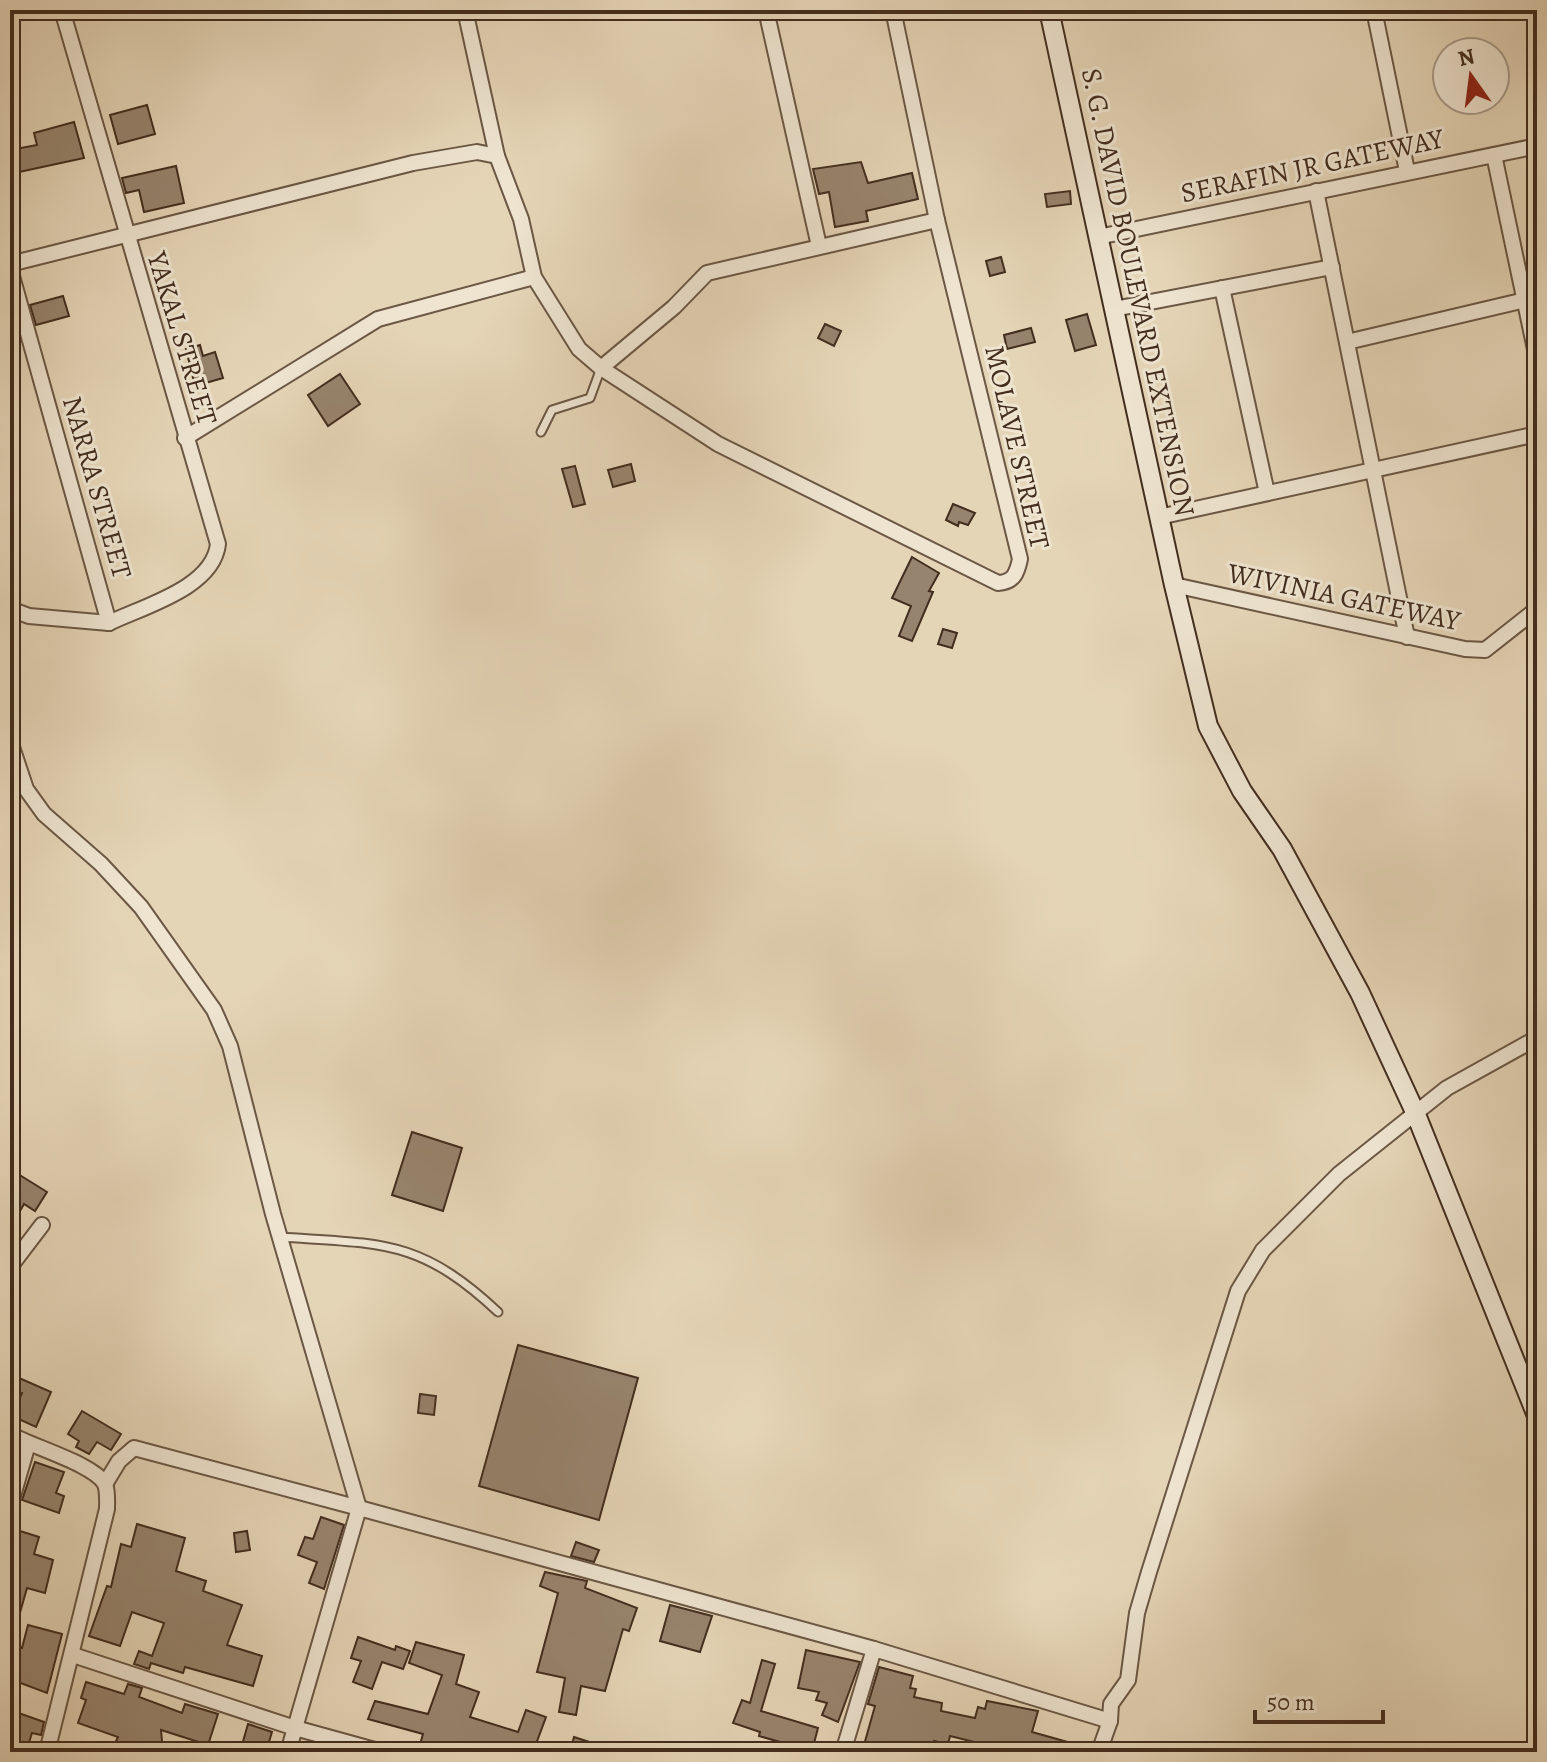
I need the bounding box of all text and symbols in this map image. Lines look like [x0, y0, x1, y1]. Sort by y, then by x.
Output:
north arrow [1431, 36, 1511, 116]
text: N [1455, 41, 1478, 74]
street label: S. G. DAVID BOULEVARD EXTENSION [1072, 65, 1204, 520]
street label: SERAFIN JR GATEWAY [1177, 119, 1448, 212]
street label: YAKAL STREET [137, 246, 226, 430]
street label: MOLAVE STREET [975, 342, 1059, 553]
street label: NARRA STREET [53, 392, 141, 583]
street label: WIVINIA GATEWAY [1223, 554, 1464, 640]
scale bar [1255, 1674, 1383, 1724]
text: 50 m [1267, 1686, 1315, 1718]

